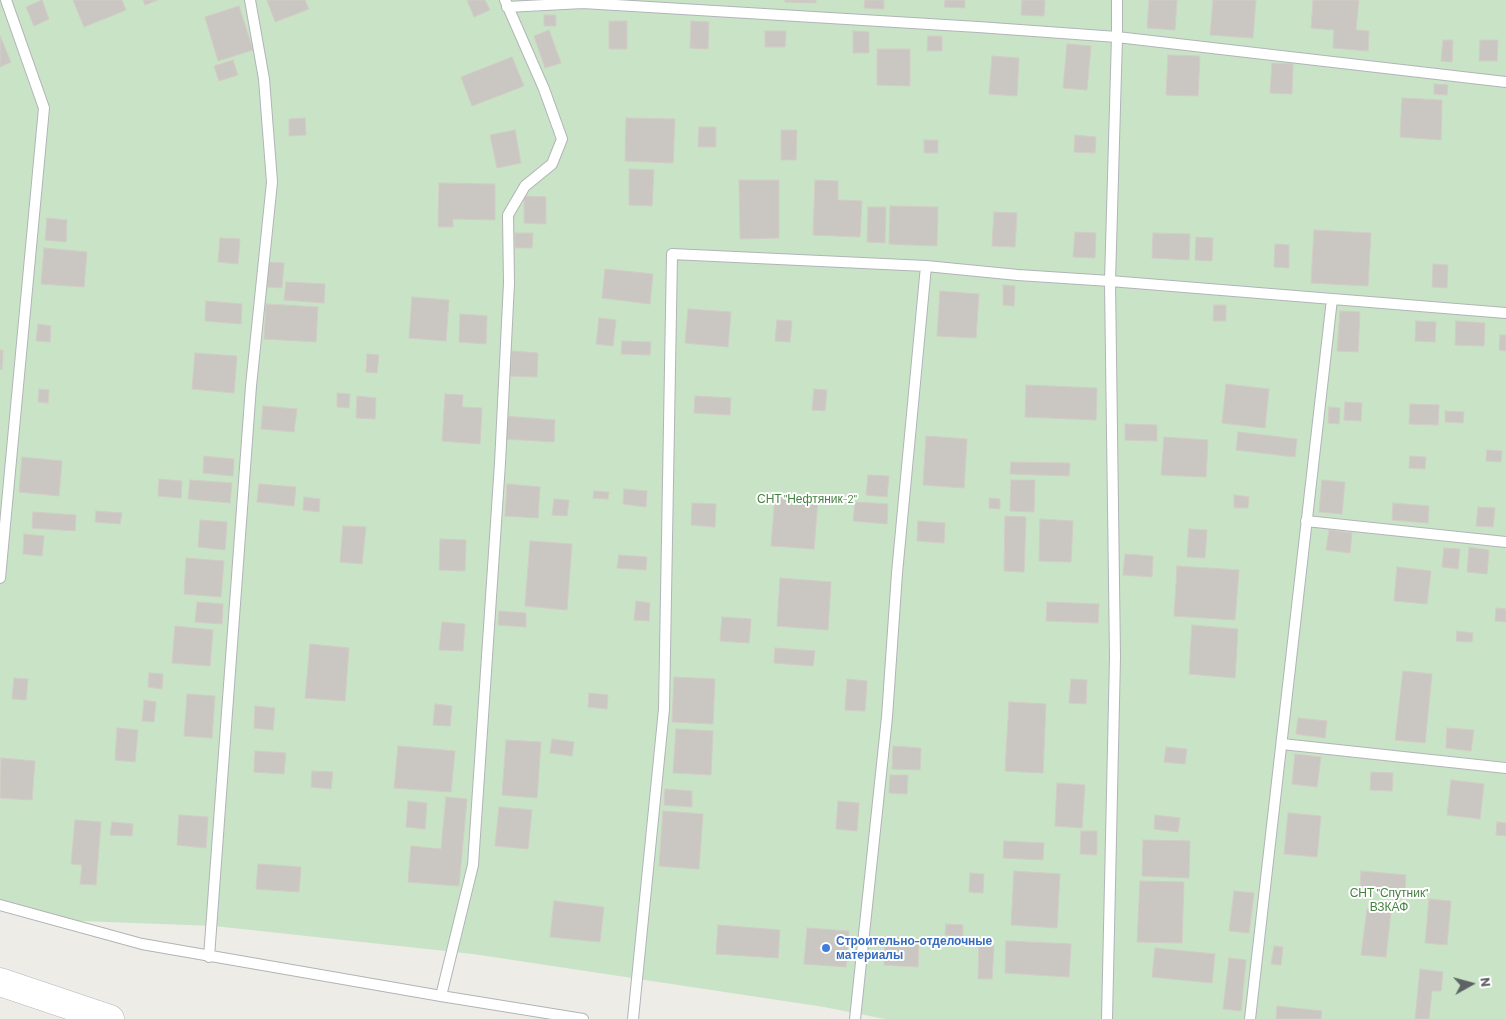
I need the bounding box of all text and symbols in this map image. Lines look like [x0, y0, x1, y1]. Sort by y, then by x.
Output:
park label: СНТ "Нефтяник-2" [757, 492, 857, 506]
park label: СНТ "Спутник" ВЗКАФ [1350, 886, 1428, 914]
place label: Строительно-отделочные материалы [836, 934, 992, 962]
marker: Строительно-отделочные материалы [820, 942, 832, 954]
north arrow [1446, 959, 1496, 1009]
text: N [1477, 976, 1495, 988]

